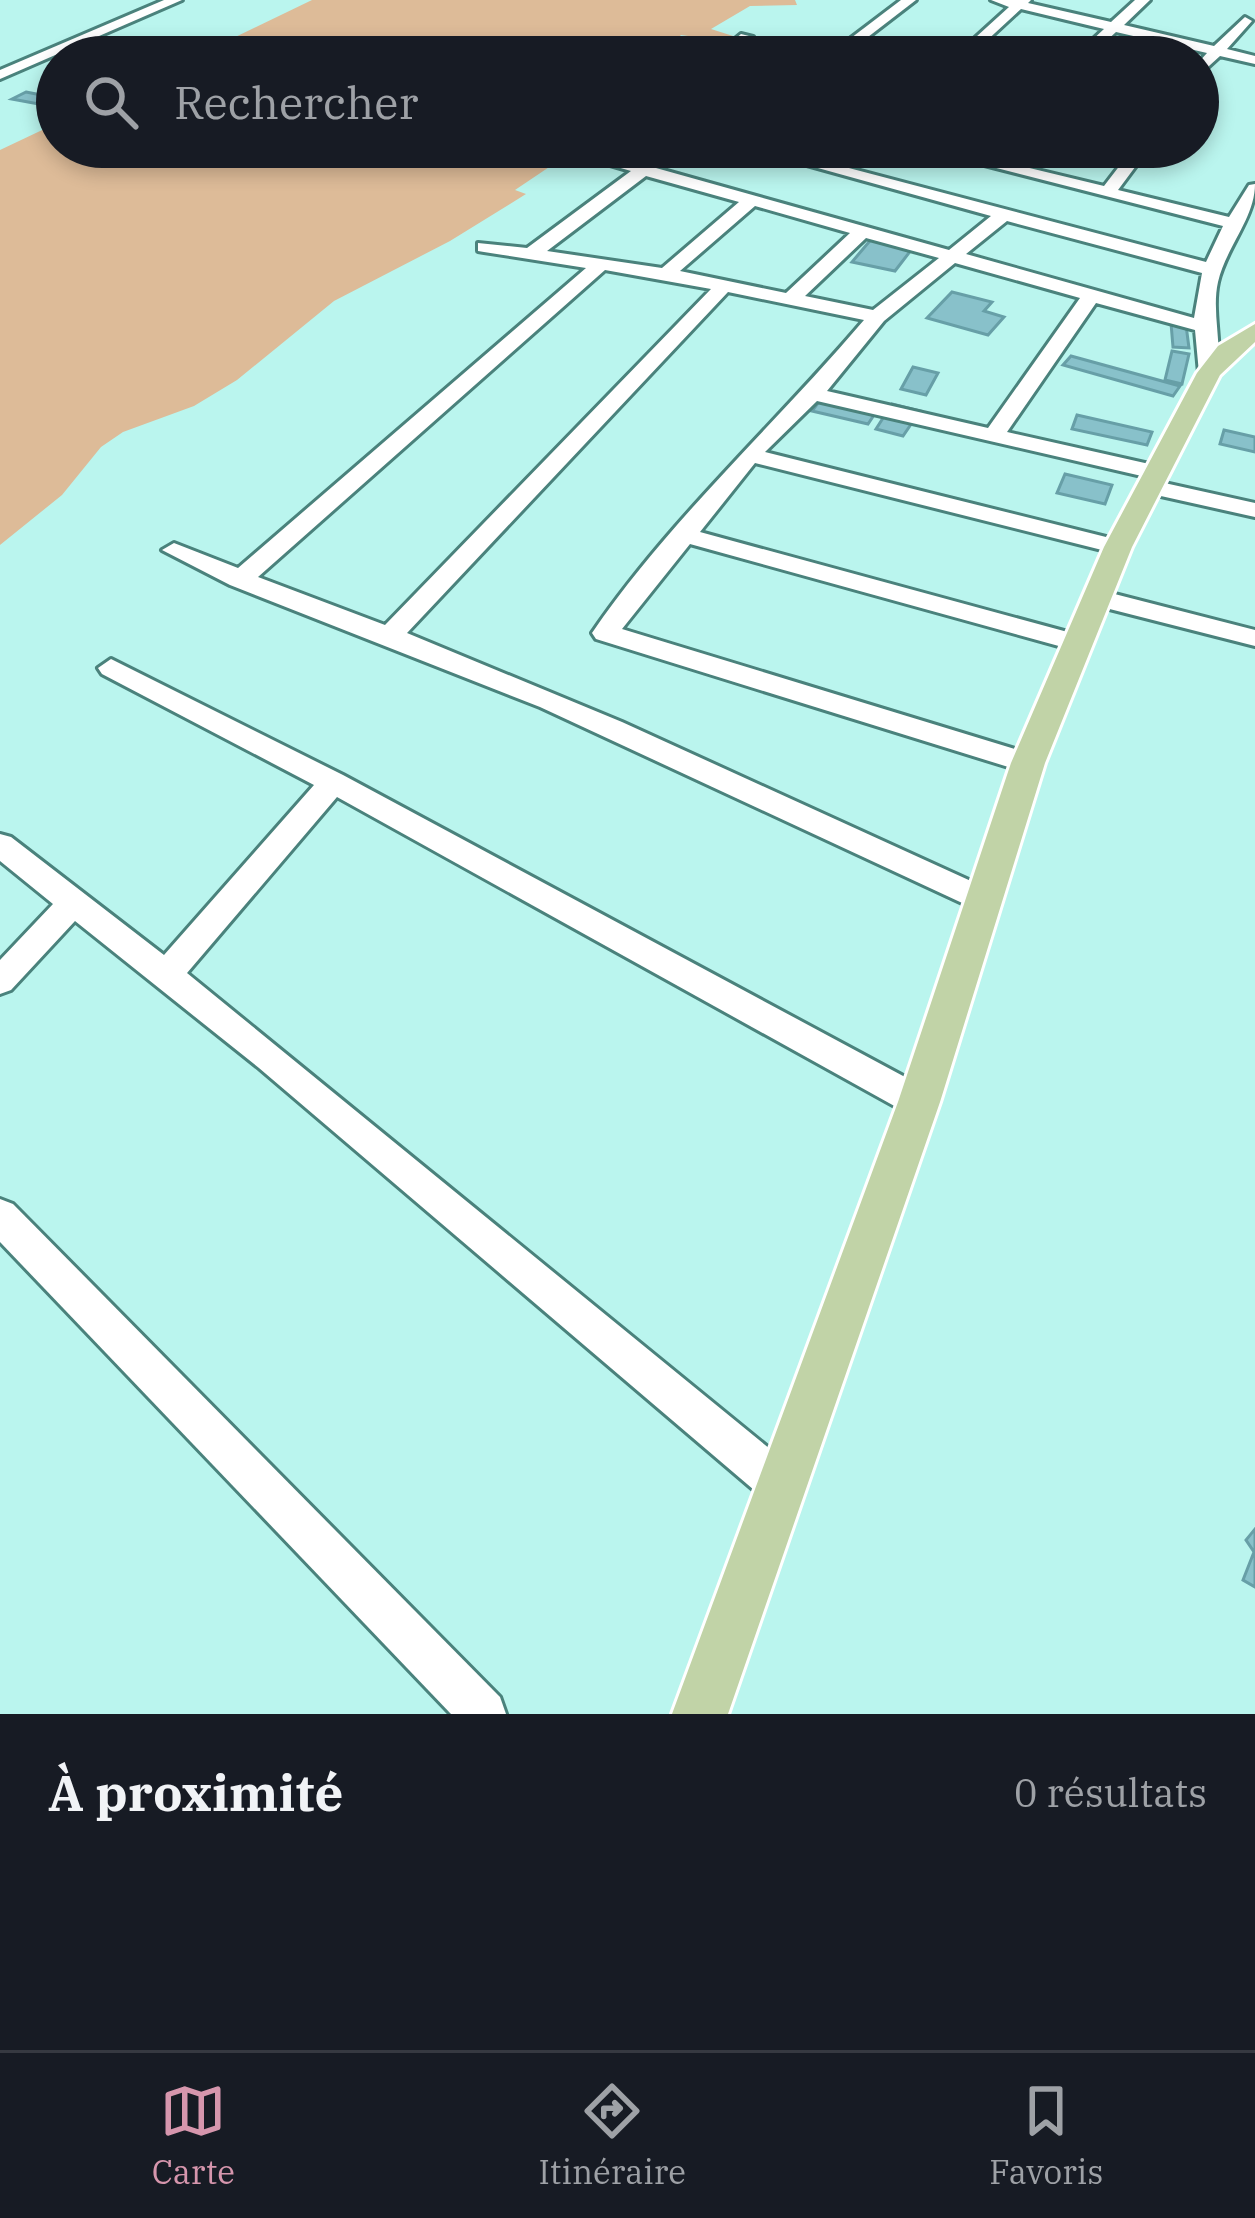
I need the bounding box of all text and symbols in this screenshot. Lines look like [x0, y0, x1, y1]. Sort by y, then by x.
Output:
search box [36, 36, 1219, 168]
icon: search [78, 69, 144, 135]
text: Rechercher [174, 73, 418, 131]
text: À proximité [48, 1759, 343, 1825]
text: 0 résultats [1014, 1767, 1207, 1818]
tab: Carte [152, 2078, 235, 2193]
tab: Itinéraire [538, 2078, 686, 2193]
tab: Favoris [989, 2078, 1103, 2193]

